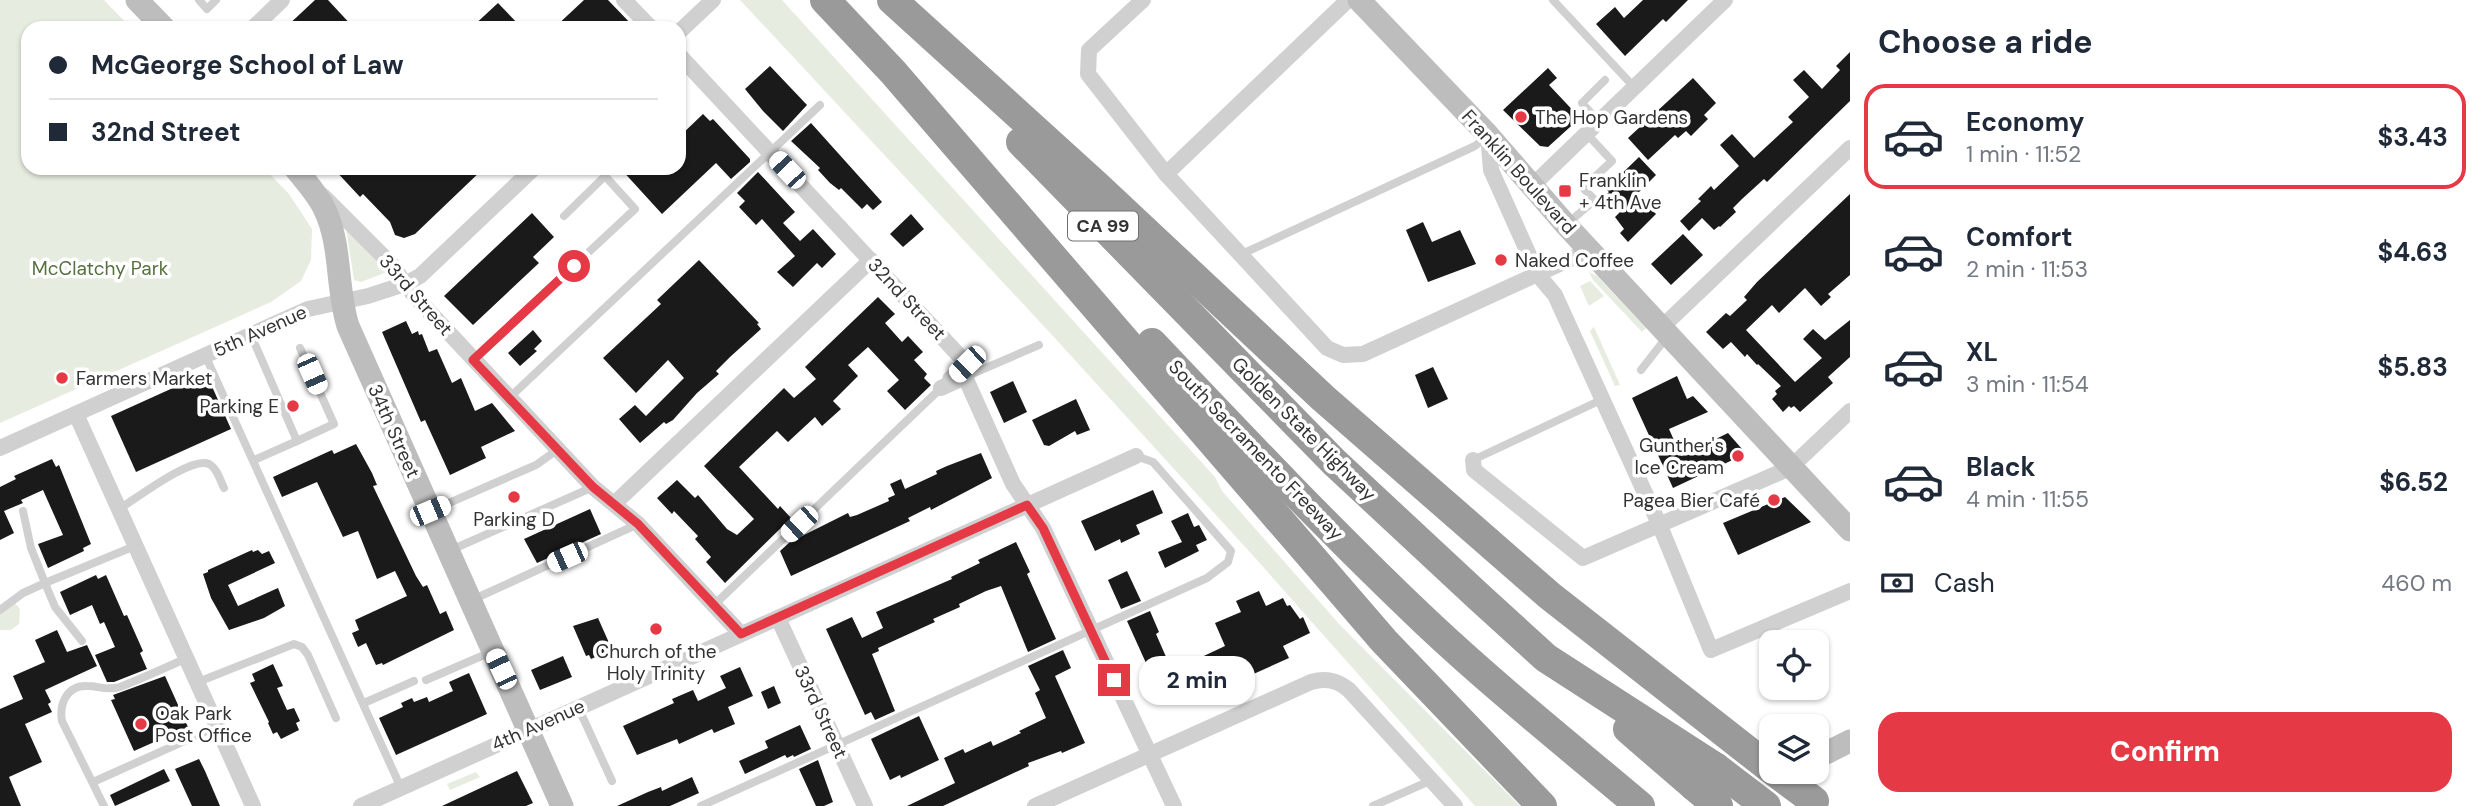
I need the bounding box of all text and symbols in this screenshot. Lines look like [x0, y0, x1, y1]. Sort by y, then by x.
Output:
text: Choose a ride [1878, 21, 2093, 63]
text: McGeorge School of Law [91, 48, 404, 82]
street label: Franklin Boulevard [1456, 104, 1582, 240]
place label: The Hop Gardens [1535, 105, 1688, 130]
icon: car [1882, 105, 1945, 168]
text: Economy [1966, 105, 2084, 139]
marker: The Hop Gardens [1513, 109, 1529, 125]
text: 32nd Street [91, 115, 241, 149]
text: $3.43 [2377, 120, 2448, 154]
text: 1 min · 11:52 [1966, 139, 2081, 169]
car [765, 147, 810, 193]
place label: Franklin + 4th Ave [1579, 168, 1661, 215]
marker: Franklin + 4th Ave [1557, 183, 1573, 199]
road number: CA 99 [1068, 211, 1138, 240]
icon: car [1882, 220, 1945, 283]
text: Comfort [1966, 220, 2072, 254]
text: $4.63 [2377, 235, 2448, 269]
place label: Naked Coffee [1515, 248, 1634, 273]
street label: 33rd Street [374, 249, 458, 341]
route start [558, 250, 590, 282]
street label: 32nd Street [862, 252, 952, 346]
marker: Naked Coffee [1493, 252, 1509, 268]
text: 2 min · 11:53 [1966, 254, 2088, 284]
park label: McClatchy Park [32, 256, 169, 281]
street label: 5th Avenue [209, 299, 311, 363]
icon: car [1882, 335, 1945, 398]
text: XL [1966, 335, 1998, 369]
car [945, 342, 990, 386]
text: $5.83 [2377, 350, 2448, 384]
car [294, 351, 331, 397]
street label: Golden State Highway [1227, 352, 1382, 507]
street label: South Sacramento Freeway [1163, 355, 1349, 546]
place label: Farmers Market [76, 366, 212, 391]
text: 3 min · 11:54 [1966, 369, 2089, 399]
marker: Farmers Market [54, 370, 70, 386]
street label: 34th Street [362, 380, 426, 482]
place label: Parking E [200, 394, 279, 419]
marker: Parking E [285, 398, 301, 414]
place label: Gunther's Ice Cream [1634, 433, 1724, 480]
marker: Gunther's Ice Cream [1730, 448, 1746, 464]
icon: car [1882, 450, 1945, 513]
text: Black [1966, 450, 2036, 484]
text: $6.52 [2379, 465, 2448, 499]
text: 4 min · 11:55 [1966, 484, 2089, 514]
place label: Pagea Bier Café [1623, 488, 1760, 513]
marker: Parking D [506, 489, 522, 505]
marker: Pagea Bier Café [1766, 492, 1782, 508]
car [407, 493, 454, 529]
car [777, 502, 822, 546]
place label: Parking D [473, 507, 555, 532]
car [544, 539, 591, 575]
icon: cash [1878, 564, 1916, 602]
text: Cash [1934, 566, 1995, 600]
text: 460 m [2381, 568, 2452, 598]
marker: Church of the Holy Trinity [648, 621, 664, 637]
map controls [1759, 630, 1829, 784]
button: locate [1759, 630, 1829, 700]
place label: Church of the Holy Trinity [596, 639, 716, 686]
car [483, 646, 520, 692]
callout: 2 min [1138, 656, 1254, 704]
street label: 33rd Street [789, 661, 853, 763]
route end [1098, 664, 1130, 696]
text: 2 min [1167, 665, 1227, 695]
street label: 4th Avenue [487, 693, 589, 757]
place label: Oak Park Post Office [155, 701, 252, 748]
button: Confirm [1878, 712, 2452, 792]
button: layers [1759, 714, 1829, 784]
marker: Oak Park Post Office [133, 716, 149, 732]

